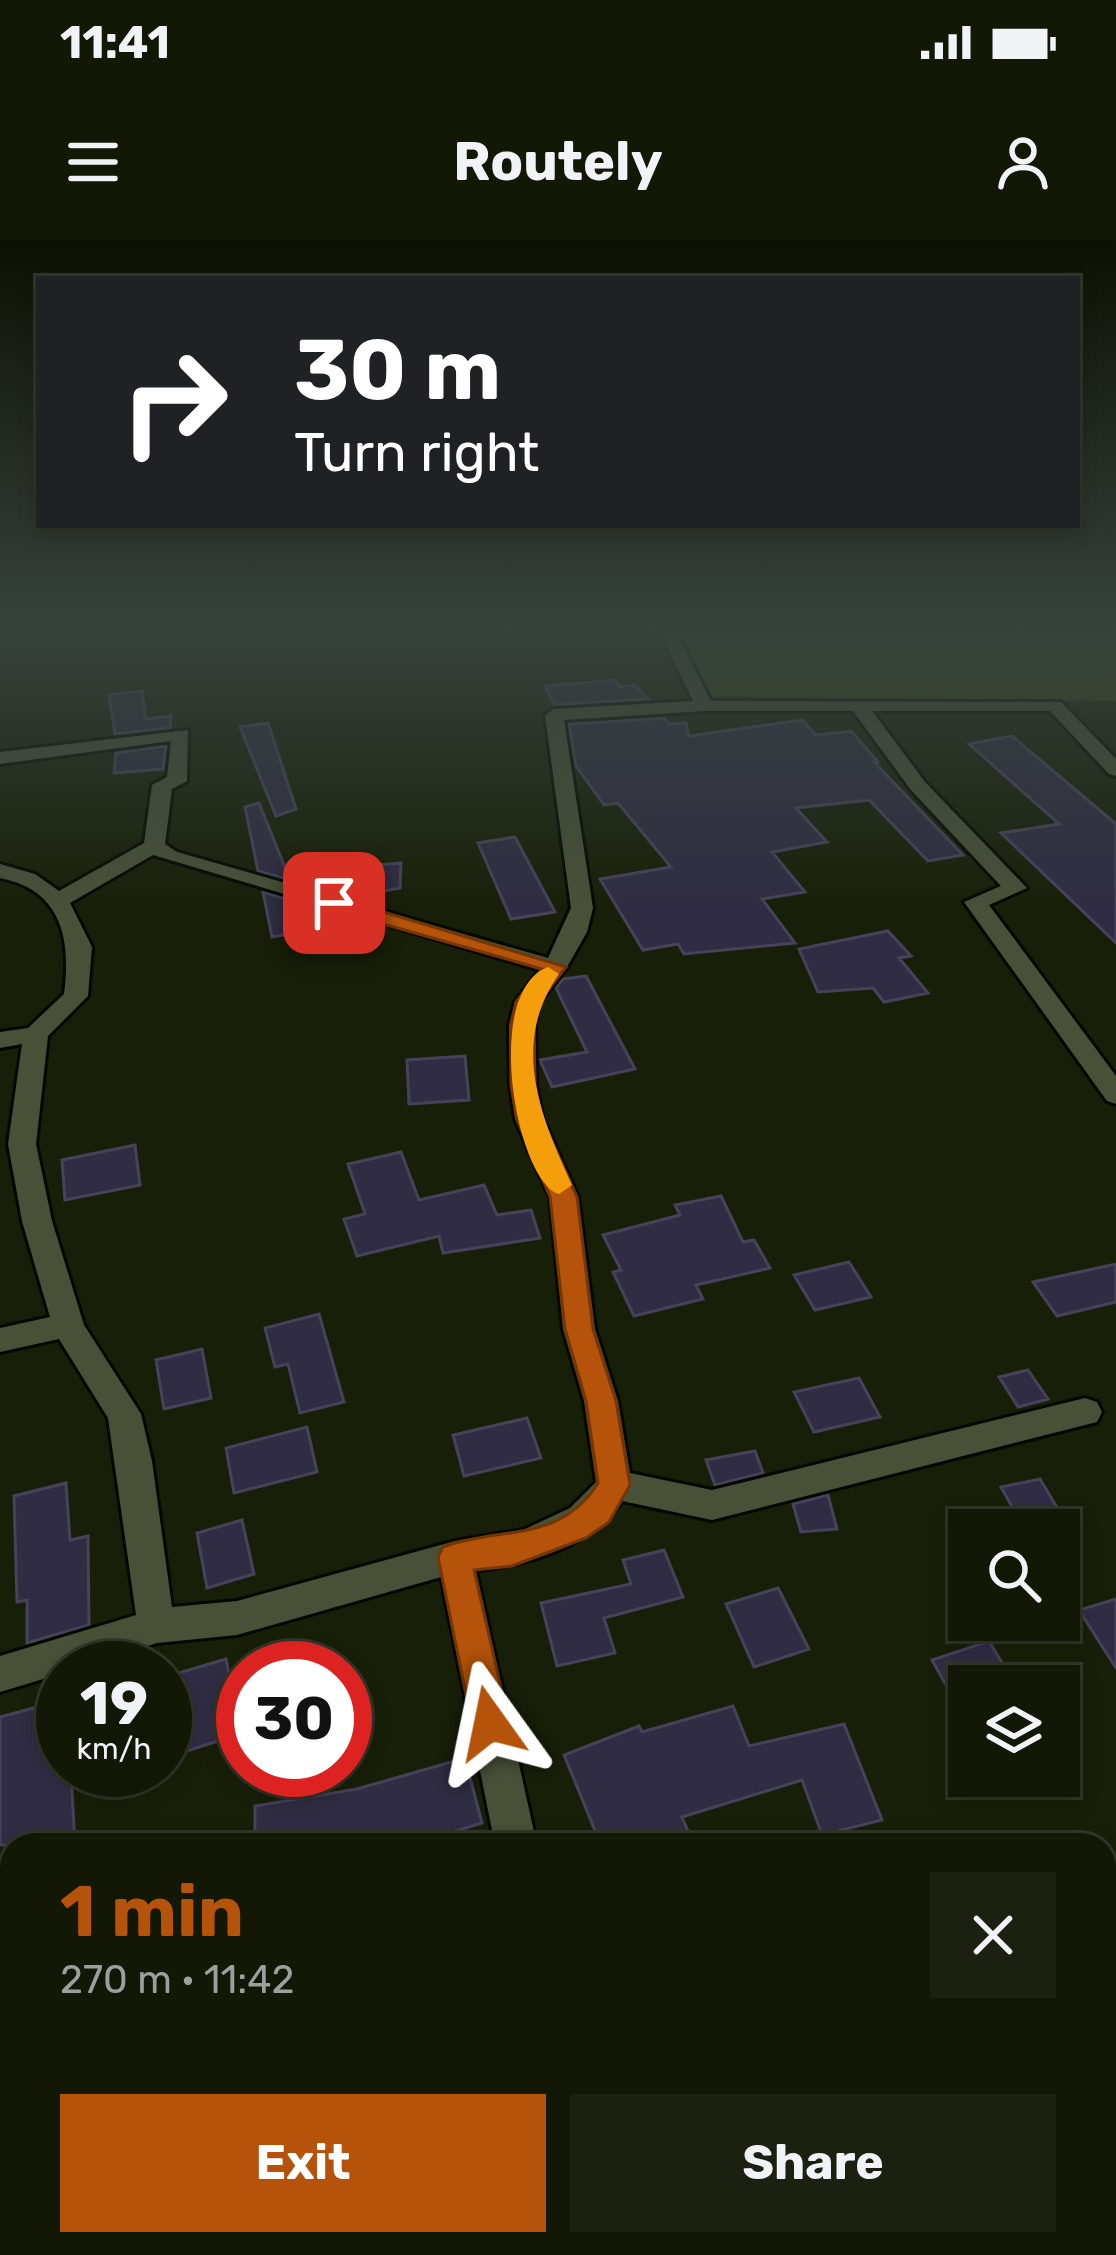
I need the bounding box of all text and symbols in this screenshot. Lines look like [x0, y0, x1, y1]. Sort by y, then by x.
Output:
text: 11:41 [60, 16, 170, 69]
icon: menu [60, 129, 126, 195]
icon: person [990, 129, 1056, 195]
text: Routely [453, 130, 663, 194]
text: 30 m [294, 320, 501, 420]
icon: right [96, 324, 252, 480]
text: Turn right [294, 421, 539, 485]
pin [283, 852, 385, 954]
icon: arrive [301, 870, 367, 936]
map controls [948, 1509, 1080, 1797]
button: search [948, 1509, 1080, 1641]
speed limit sign: 30 [216, 1641, 372, 1797]
position arrow [427, 1660, 553, 1786]
button: layers [948, 1665, 1080, 1797]
text: 19 [80, 1668, 148, 1739]
text: km/h [77, 1731, 151, 1767]
text: 1 min [60, 1869, 244, 1954]
button: close [930, 1872, 1056, 1998]
text: 270 m · 11:42 [60, 1957, 294, 2003]
button: Exit [60, 2094, 546, 2232]
button: Share [570, 2094, 1056, 2232]

